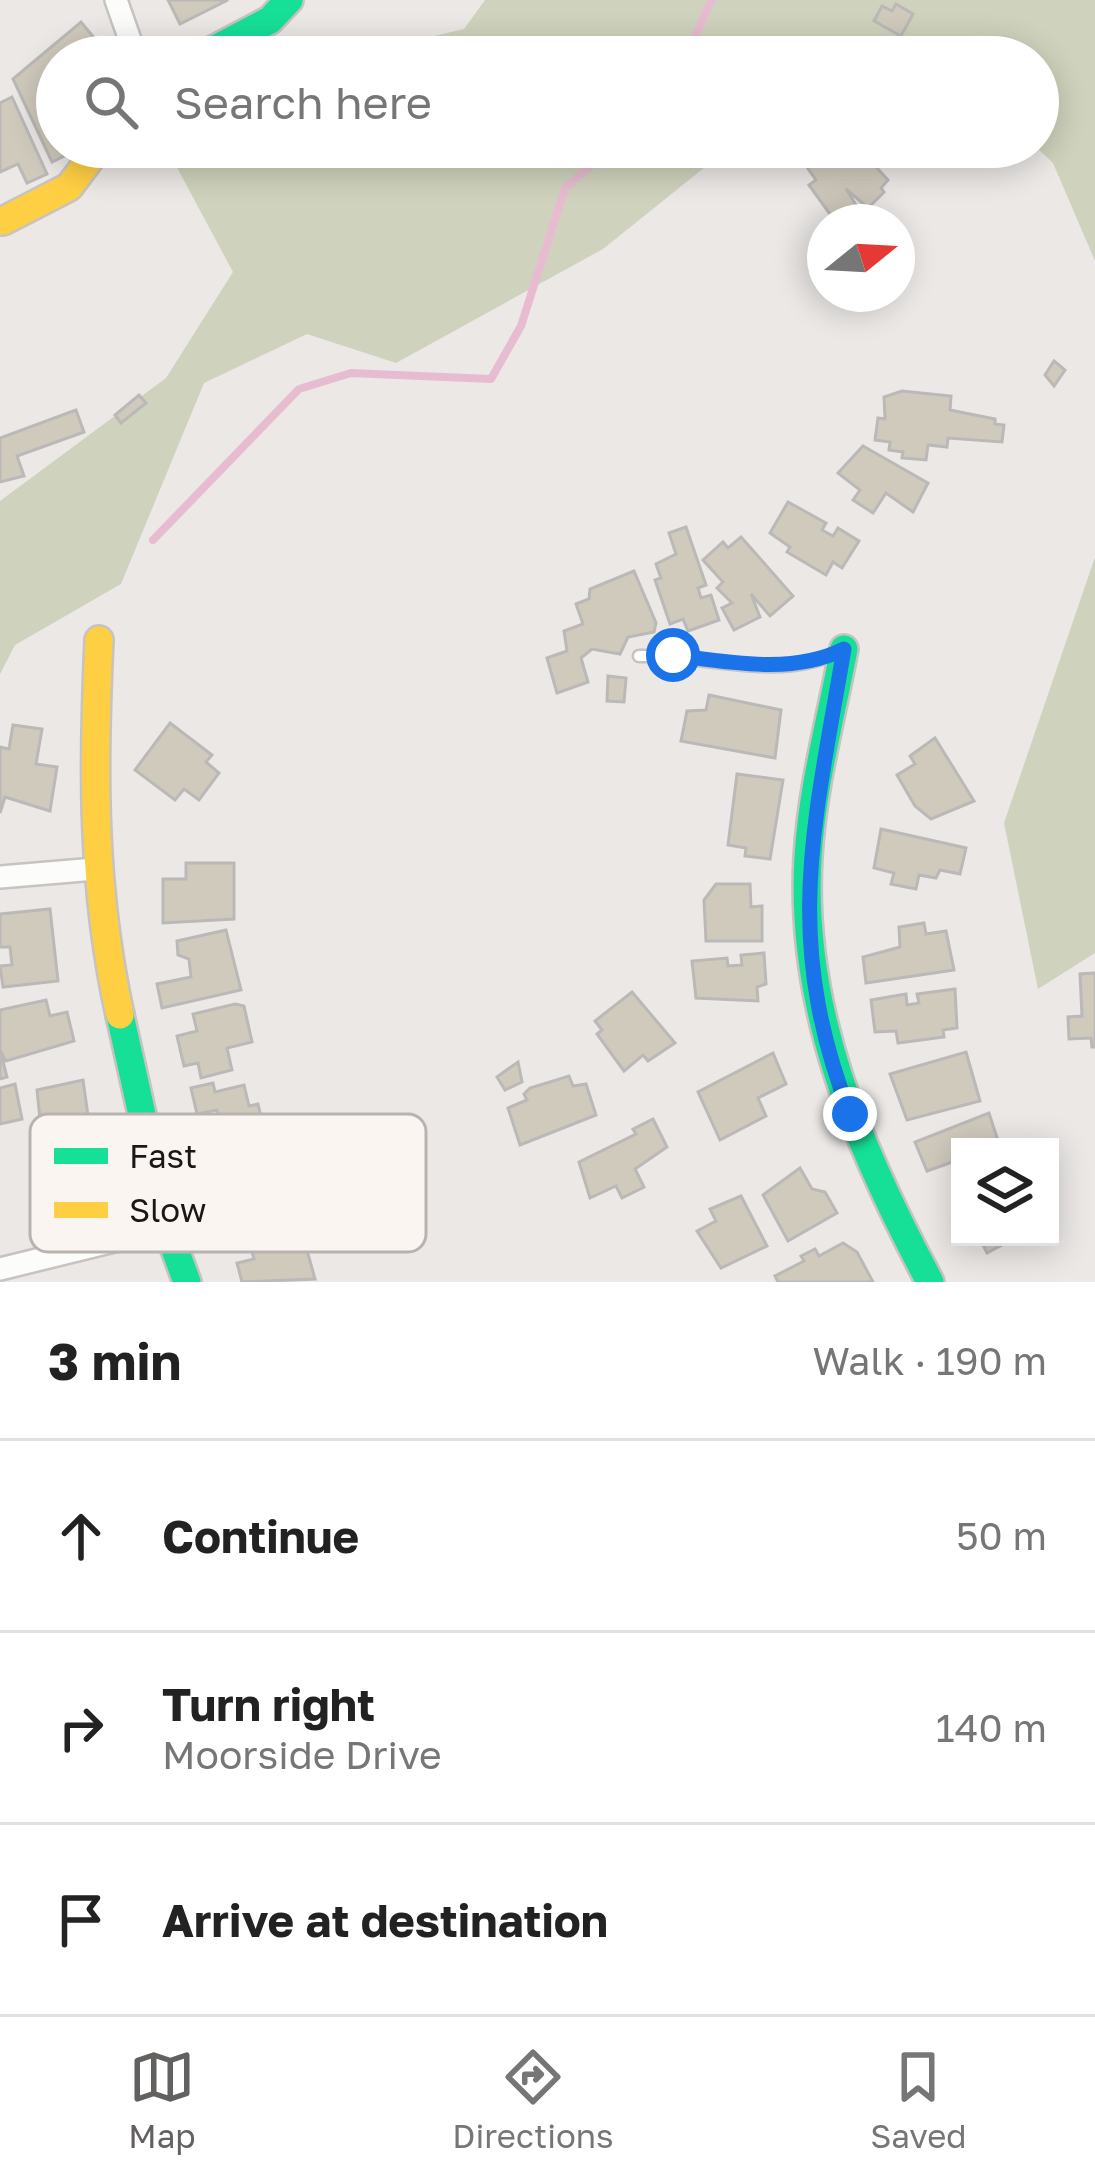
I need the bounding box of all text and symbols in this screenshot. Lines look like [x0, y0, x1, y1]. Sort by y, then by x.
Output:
search box [36, 36, 1059, 168]
icon: search [78, 69, 144, 135]
text: Search here [174, 75, 432, 129]
north arrow [807, 204, 915, 312]
route start [646, 628, 700, 682]
route end [823, 1087, 877, 1141]
legend [30, 1114, 426, 1252]
text: Fast [129, 1136, 197, 1175]
map controls [951, 1138, 1059, 1246]
button: layers [951, 1138, 1059, 1246]
text: Slow [129, 1190, 207, 1229]
text: 3 min [48, 1330, 181, 1391]
text: Walk · 190 m [812, 1337, 1047, 1384]
icon: ahead [48, 1503, 114, 1569]
text: Continue [162, 1509, 359, 1563]
text: 50 m [956, 1512, 1047, 1559]
text: Turn right [162, 1677, 375, 1731]
icon: right [48, 1695, 114, 1761]
text: 140 m [936, 1704, 1047, 1751]
text: Moorside Drive [162, 1731, 442, 1778]
icon: arrive [48, 1887, 114, 1953]
text: Arrive at destination [162, 1893, 608, 1947]
tab: Map [128, 2044, 196, 2155]
tab: Directions [452, 2044, 614, 2155]
tab: Saved [870, 2044, 967, 2155]

